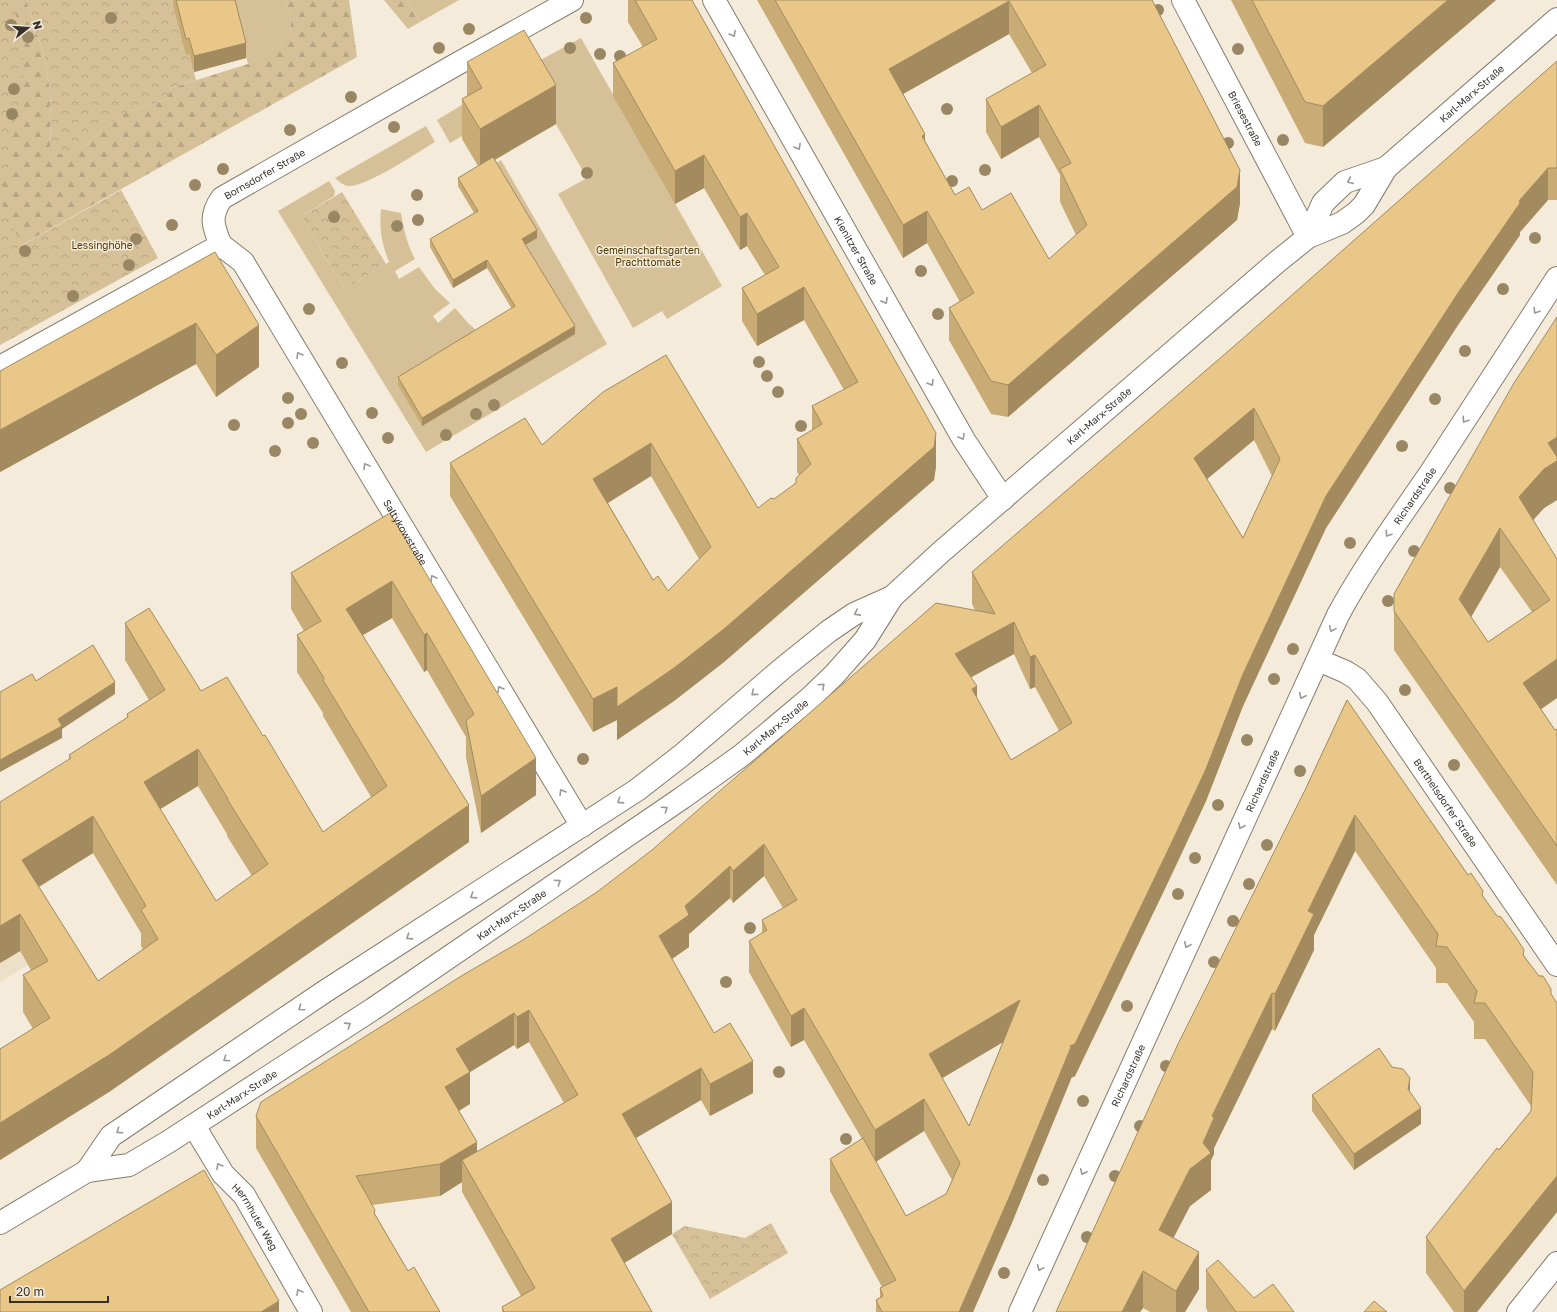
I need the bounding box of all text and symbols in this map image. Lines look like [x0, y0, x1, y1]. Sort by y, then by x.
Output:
north arrow [8, 8, 48, 48]
text: N [31, 19, 45, 31]
one-way arrow [729, 30, 736, 37]
street label: Karl-Marx-Straße [1437, 62, 1506, 125]
street label: Briesestraße [1226, 89, 1265, 148]
one-way arrow [793, 143, 800, 150]
street label: Bornsdorfer Straße [222, 146, 307, 202]
one-way arrow [1346, 177, 1353, 185]
street label: Kienitzer Straße [832, 214, 881, 287]
park label: Lessinghöhe [71, 239, 133, 251]
park label: Gemeinschaftsgarten Prachttomate [596, 244, 700, 268]
one-way arrow [880, 297, 888, 304]
one-way arrow [1533, 307, 1541, 314]
one-way arrow [297, 352, 304, 359]
one-way arrow [927, 379, 934, 386]
street label: Karl-Marx-Straße [1064, 384, 1134, 447]
one-way arrow [1462, 416, 1469, 423]
one-way arrow [957, 432, 964, 440]
one-way arrow [364, 463, 371, 470]
street label: Richardstraße [1391, 465, 1439, 527]
street label: Saltykowstraße [381, 497, 430, 567]
one-way arrow [1385, 530, 1393, 537]
one-way arrow [431, 575, 438, 582]
one-way arrow [854, 609, 861, 616]
one-way arrow [1329, 625, 1337, 632]
one-way arrow [817, 683, 825, 691]
one-way arrow [497, 686, 505, 693]
one-way arrow [752, 688, 759, 695]
one-way arrow [1298, 692, 1306, 699]
street label: Karl-Marx-Straße [740, 696, 811, 758]
street label: Richardstraße [1243, 747, 1282, 814]
street label: Berthelsdorfer Straße [1411, 756, 1480, 849]
one-way arrow [559, 789, 566, 796]
one-way arrow [617, 796, 624, 803]
one-way arrow [661, 807, 668, 814]
one-way arrow [1238, 822, 1246, 830]
one-way arrow [553, 880, 560, 887]
street label: Karl-Marx-Straße [474, 886, 549, 942]
one-way arrow [470, 891, 477, 898]
one-way arrow [407, 932, 414, 939]
one-way arrow [1184, 940, 1192, 948]
one-way arrow [298, 1003, 305, 1010]
one-way arrow [344, 1023, 351, 1030]
street label: Richardstraße [1109, 1042, 1147, 1108]
one-way arrow [224, 1054, 231, 1061]
street label: Karl-Marx-Straße [204, 1067, 279, 1121]
one-way arrow [116, 1127, 123, 1134]
one-way arrow [216, 1163, 223, 1170]
one-way arrow [1080, 1167, 1088, 1175]
street label: Herrnhuter Weg [230, 1181, 280, 1252]
one-way arrow [1037, 1263, 1045, 1271]
scale bar [10, 1278, 108, 1304]
text: 20 m [16, 1284, 44, 1299]
one-way arrow [297, 1288, 304, 1296]

